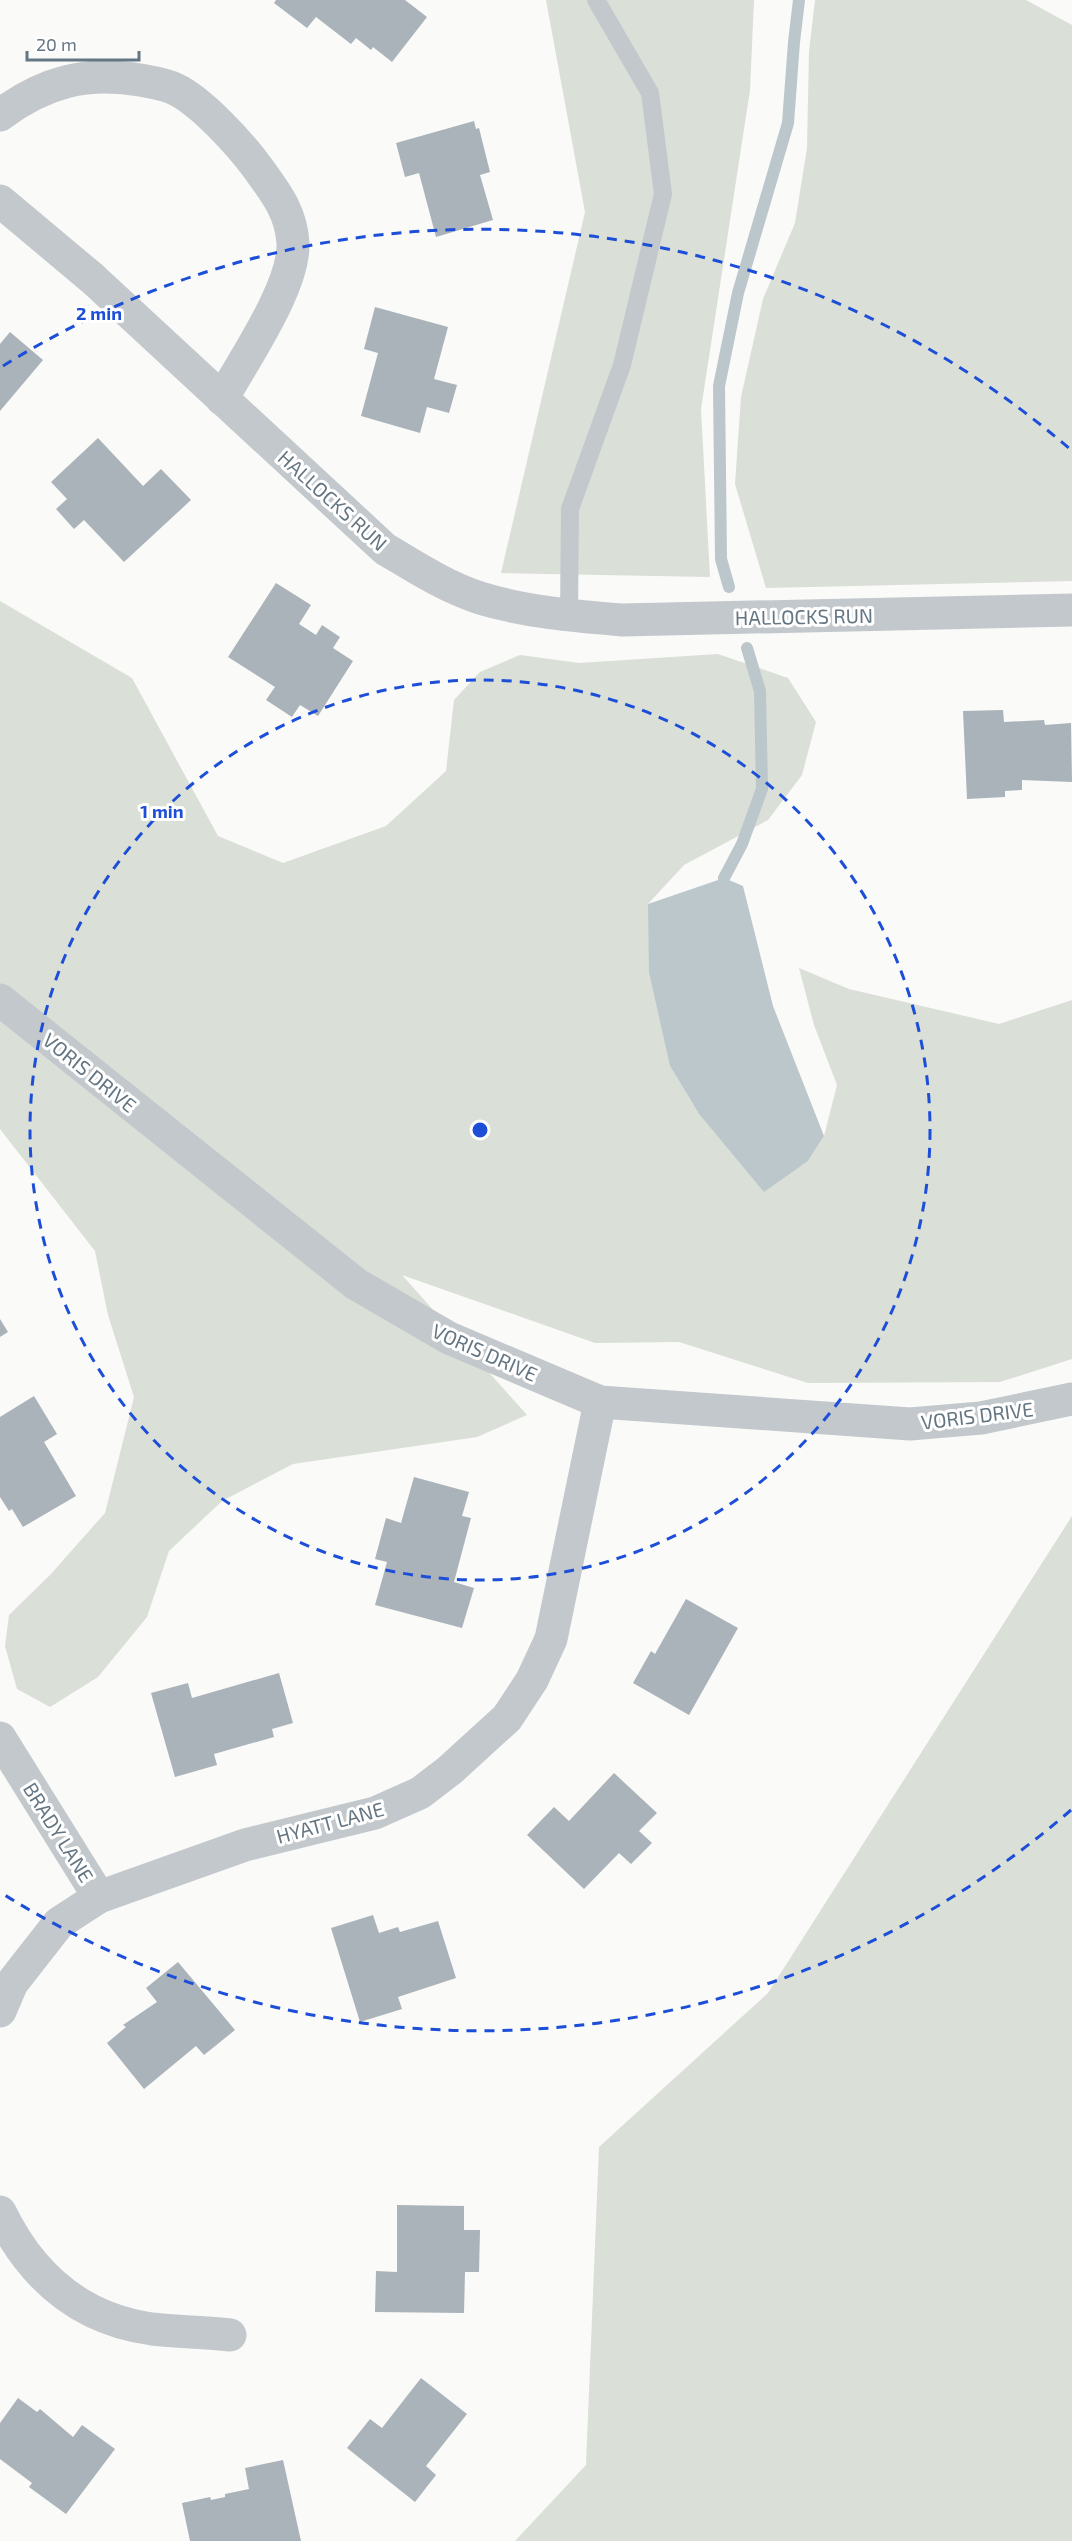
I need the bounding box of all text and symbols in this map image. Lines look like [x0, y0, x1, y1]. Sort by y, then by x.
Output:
scale bar [27, 24, 140, 62]
text: 20 m [36, 33, 77, 55]
text: 2 min [76, 302, 122, 324]
street label: HALLOCKS RUN [274, 445, 392, 555]
street label: HALLOCKS RUN [735, 603, 873, 629]
text: 1 min [140, 800, 184, 822]
street label: VORIS DRIVE [39, 1027, 141, 1117]
centre of rings [470, 1120, 490, 1140]
street label: VORIS DRIVE [429, 1318, 541, 1386]
street label: VORIS DRIVE [919, 1396, 1035, 1434]
street label: BRADY LANE [19, 1778, 99, 1886]
street label: HYATT LANE [274, 1796, 386, 1848]

